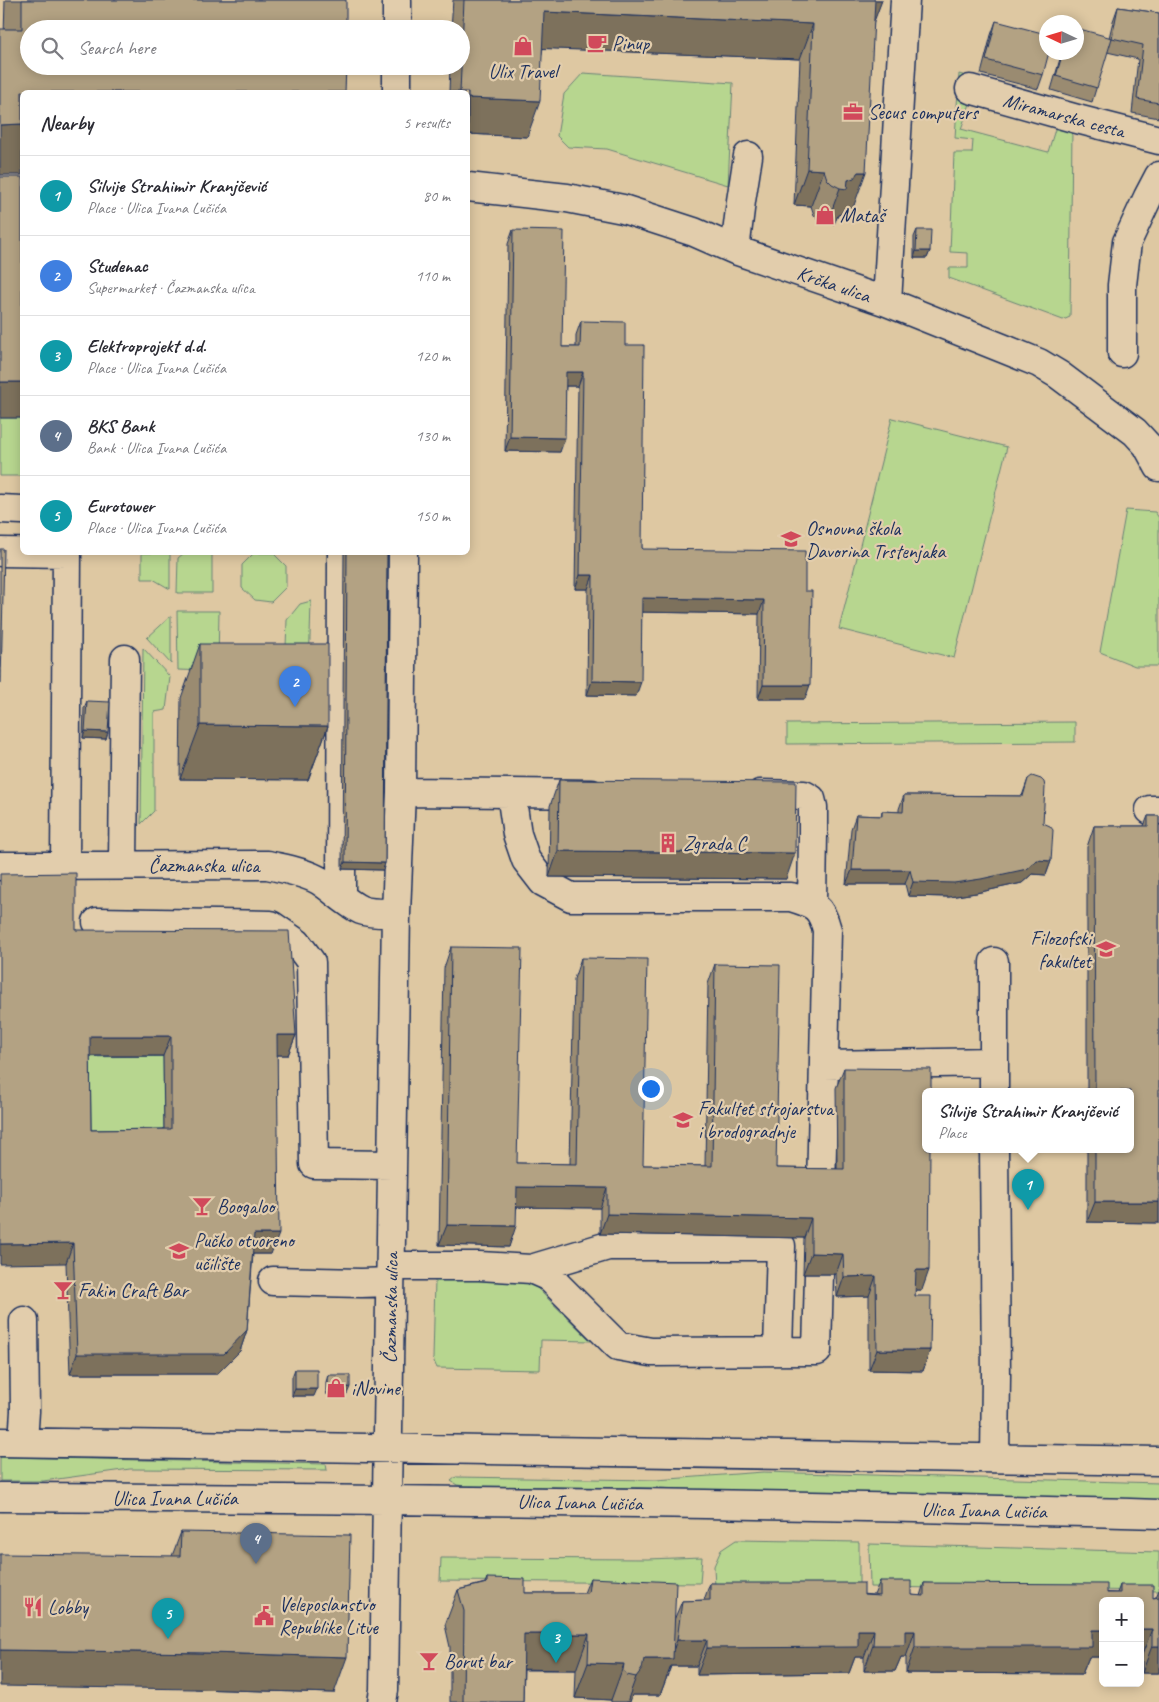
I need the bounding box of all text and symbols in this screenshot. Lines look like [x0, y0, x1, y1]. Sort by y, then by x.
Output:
north arrow [1039, 15, 1084, 60]
search box [20, 20, 470, 75]
place label: Pinup [612, 31, 651, 56]
cafe icon: Pinup [586, 32, 608, 54]
icon: search [38, 34, 66, 62]
shop icon: Ulix Travel [512, 35, 534, 57]
text: Search here [78, 36, 155, 60]
place label: Ulix Travel [489, 59, 561, 84]
street label: Miramarska cesta [1001, 87, 1129, 144]
place label: Secus computers [868, 100, 980, 125]
office icon: Secus computers [842, 101, 864, 123]
text: Nearby [40, 110, 93, 136]
text: 5 results [403, 113, 450, 133]
text: Silvije Strahimir Kranjčević [87, 174, 266, 198]
text: 1 [52, 186, 60, 206]
text: 80 m [423, 186, 450, 206]
text: Place · Ulica Ivana Lučića [87, 198, 226, 218]
place label: Mataš [840, 203, 888, 228]
shop icon: Mataš [814, 204, 836, 226]
text: Studenac [87, 254, 148, 278]
street label: Krčka ulica [794, 260, 875, 309]
text: 2 [52, 266, 60, 286]
text: 110 m [416, 266, 450, 286]
text: Supermarket · Čazmanska ulica [87, 278, 254, 298]
text: Elektroprojekt d.d. [87, 334, 206, 358]
text: 3 [52, 346, 60, 366]
text: 120 m [416, 346, 450, 366]
text: Place · Ulica Ivana Lučića [87, 358, 226, 378]
text: BKS Bank [87, 414, 154, 438]
text: 4 [52, 426, 60, 446]
text: 130 m [416, 426, 450, 446]
text: Bank · Ulica Ivana Lučića [87, 438, 226, 458]
text: Eurotower [87, 494, 154, 518]
text: 5 [53, 506, 59, 526]
text: 150 m [416, 506, 450, 526]
place label: Osnovna škola Davorina Trstenjaka [806, 516, 946, 564]
text: Place · Ulica Ivana Lučića [87, 518, 226, 538]
school or university icon: Osnovna škola Davorina Trstenjaka [780, 528, 802, 550]
pin: 2 [279, 666, 311, 707]
place label: Zgrada C [683, 831, 748, 856]
building icon: Zgrada C [657, 832, 679, 854]
street label: Čazmanska ulica [149, 853, 261, 878]
place label: Filozofski fakultet [1031, 926, 1093, 974]
school or university icon: Filozofski fakultet [1095, 938, 1117, 960]
your location [638, 1076, 664, 1102]
popup [922, 1088, 1134, 1153]
place label: Fakultet strojarstva i brodogradnje [698, 1096, 835, 1144]
text: Silvije Strahimir Kranjčević [938, 1099, 1118, 1123]
school or university icon: Fakultet strojarstva i brodogradnje [672, 1109, 694, 1131]
text: Place [938, 1123, 966, 1143]
pin: 1 [1012, 1169, 1044, 1210]
place label: Boogaloo [217, 1194, 276, 1219]
bar icon: Boogaloo [191, 1195, 213, 1217]
place label: Pučko otvoreno učilište [194, 1228, 296, 1276]
school or university icon: Pučko otvoreno učilište [168, 1240, 190, 1262]
street label: Čazmanska ulica [377, 1251, 404, 1364]
place label: Fakin Craft Bar [78, 1278, 190, 1303]
bar icon: Fakin Craft Bar [52, 1279, 74, 1301]
place label: iNovine [351, 1376, 401, 1401]
shop icon: iNovine [325, 1377, 347, 1399]
street label: Ulica Ivana Lučića [112, 1486, 239, 1511]
street label: Ulica Ivana Lučića [517, 1489, 644, 1516]
street label: Ulica Ivana Lučića [921, 1497, 1048, 1524]
pin: 4 [240, 1523, 272, 1564]
place label: Veleposlanstvo Republike Litve [279, 1592, 379, 1640]
place label: Lobby [48, 1595, 90, 1620]
restaurant icon: Lobby [22, 1596, 44, 1618]
map controls [1099, 1597, 1144, 1687]
button: + [1099, 1597, 1144, 1642]
pin: 5 [152, 1598, 184, 1639]
public building icon: Veleposlanstvo Republike Litve [253, 1605, 275, 1627]
pin: 3 [540, 1622, 572, 1663]
button: − [1099, 1642, 1144, 1687]
place label: Borut bar [444, 1649, 513, 1674]
bar icon: Borut bar [418, 1650, 440, 1672]

